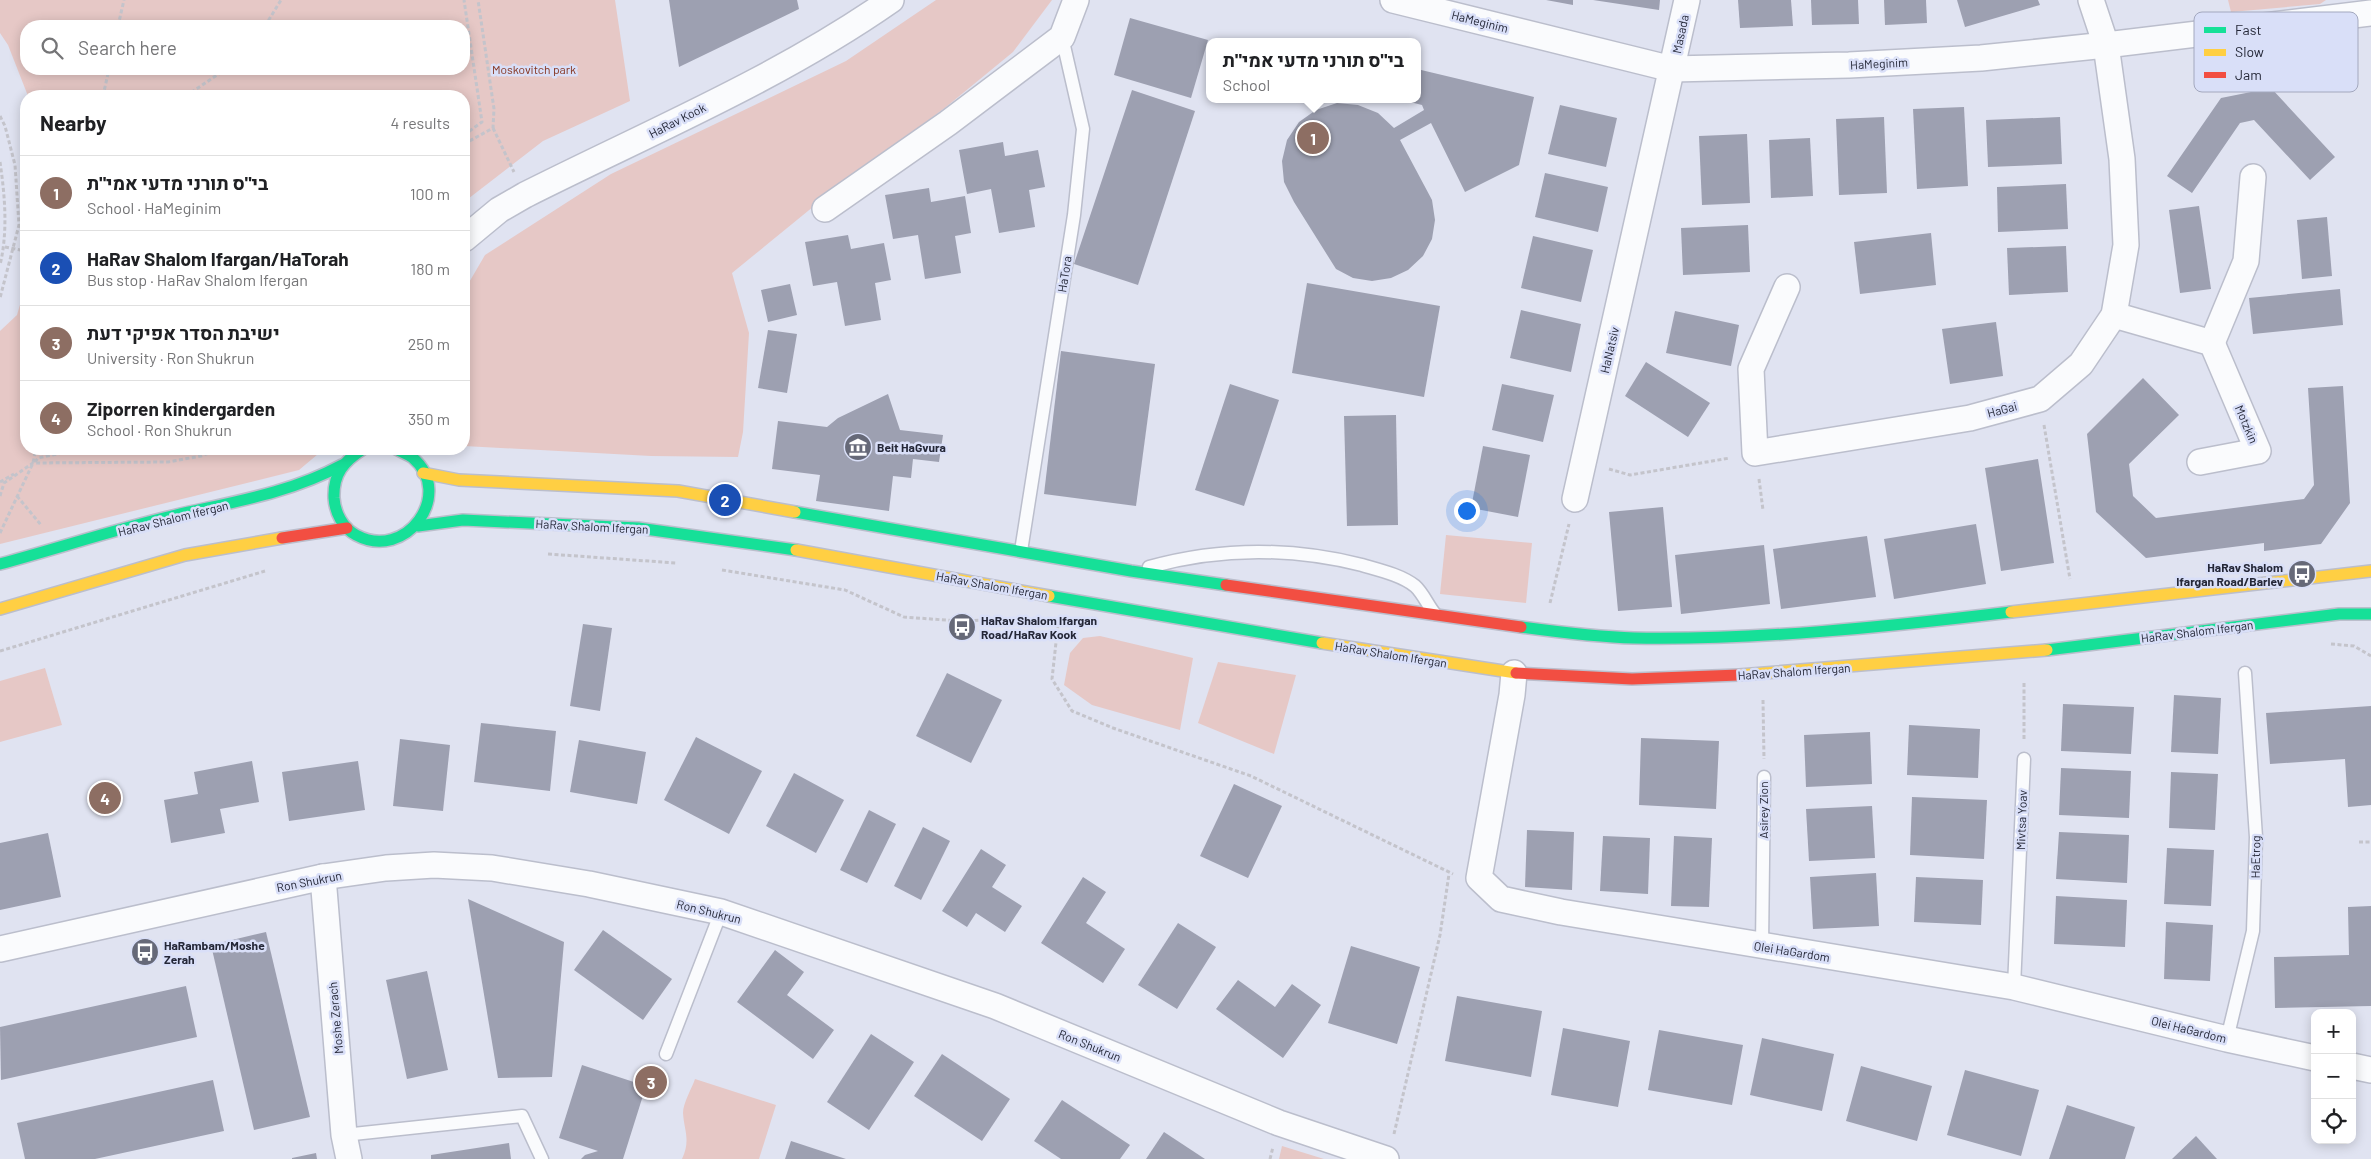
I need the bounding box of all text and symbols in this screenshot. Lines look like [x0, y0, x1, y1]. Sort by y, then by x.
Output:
street label: HaMeginim [1450, 7, 1510, 35]
legend [2194, 12, 2358, 92]
street label: Masada [1669, 13, 1691, 55]
search box [20, 20, 470, 75]
text: Fast [2235, 21, 2261, 38]
icon: search [38, 34, 66, 62]
text: Search here [78, 36, 177, 59]
popup [1206, 38, 1421, 103]
text: Slow [2235, 43, 2264, 60]
text: בי"ס תורני מדעי אמי"ת [1223, 48, 1404, 71]
street label: HaMeginim [1850, 54, 1908, 72]
park label: Moskovitch park [492, 62, 576, 76]
text: Jam [2235, 66, 2262, 83]
text: School [1223, 75, 1270, 94]
street label: HaRav Kook [646, 100, 708, 140]
text: Nearby [40, 110, 106, 135]
text: 4 results [390, 113, 450, 132]
pin: 1 [1297, 119, 1329, 157]
text: בי"ס תורני מדעי אמי"ת [87, 171, 268, 194]
text: 1 [53, 184, 59, 203]
text: 100 m [410, 184, 450, 203]
text: School · HaMeginim [87, 198, 221, 217]
text: HaRav Shalom Ifargan/HaTorah [87, 247, 349, 270]
street label: HaTora [1054, 255, 1074, 293]
text: 2 [52, 259, 60, 278]
text: 180 m [411, 259, 450, 278]
text: Bus stop · HaRav Shalom Ifergan [87, 270, 308, 289]
text: ישיבת הסדר אפיקי דעת [87, 321, 280, 344]
street label: HaNatsiv [1597, 325, 1621, 375]
text: 3 [52, 334, 60, 353]
text: 250 m [408, 334, 450, 353]
text: University · Ron Shukrun [87, 348, 254, 367]
text: Ziporren kindergarden [87, 397, 275, 420]
street label: HaGai [1985, 398, 2019, 420]
street label: Motzkin [2233, 403, 2261, 445]
text: 4 [51, 409, 61, 428]
text: 350 m [408, 409, 450, 428]
text: School · Ron Shukrun [87, 420, 232, 439]
museum icon: Beit HaGvura [843, 432, 873, 462]
place label: Beit HaGvura [877, 440, 946, 454]
pin: 2 [709, 481, 741, 519]
street label: HaRav Shalom Ifergan [116, 498, 230, 538]
your location [1454, 498, 1480, 524]
street label: HaRav Shalom Ifergan [535, 516, 649, 536]
bus stop icon: HaRav Shalom Ifargan Road/Barlev [2287, 559, 2317, 589]
place label: HaRav Shalom Ifargan Road/Barlev [2176, 560, 2283, 588]
street label: HaRav Shalom Ifergan [935, 568, 1049, 602]
bus stop icon: HaRav Shalom Ifargan Road/HaRav Kook [947, 612, 977, 642]
place label: HaRav Shalom Ifargan Road/HaRav Kook [981, 613, 1097, 641]
street label: HaRav Shalom Ifergan [2140, 617, 2254, 645]
street label: HaRav Shalom Ifergan [1334, 638, 1448, 670]
street label: HaRav Shalom Ifergan [1737, 660, 1851, 682]
pin: 4 [89, 779, 121, 817]
street label: Asirey Zion [1756, 781, 1770, 839]
street label: Mivtsa Yoav [2013, 789, 2029, 850]
street label: HaEtrog [2248, 835, 2262, 879]
street label: Ron Shukrun [275, 868, 343, 894]
street label: Ron Shukrun [675, 896, 743, 926]
bus stop icon: HaRambam/Moshe Zerah [130, 937, 160, 967]
place label: HaRambam/Moshe Zerah [164, 938, 265, 966]
street label: Olei HaGardom [1753, 938, 1831, 964]
street label: Moshe Zerach [325, 981, 345, 1055]
map controls [2311, 1009, 2356, 1144]
button: + [2311, 1009, 2356, 1054]
street label: Olei HaGardom [2150, 1013, 2228, 1045]
street label: Ron Shukrun [1057, 1026, 1123, 1064]
button: − [2311, 1054, 2356, 1099]
pin: 3 [635, 1063, 667, 1101]
button: locate [2311, 1099, 2356, 1144]

